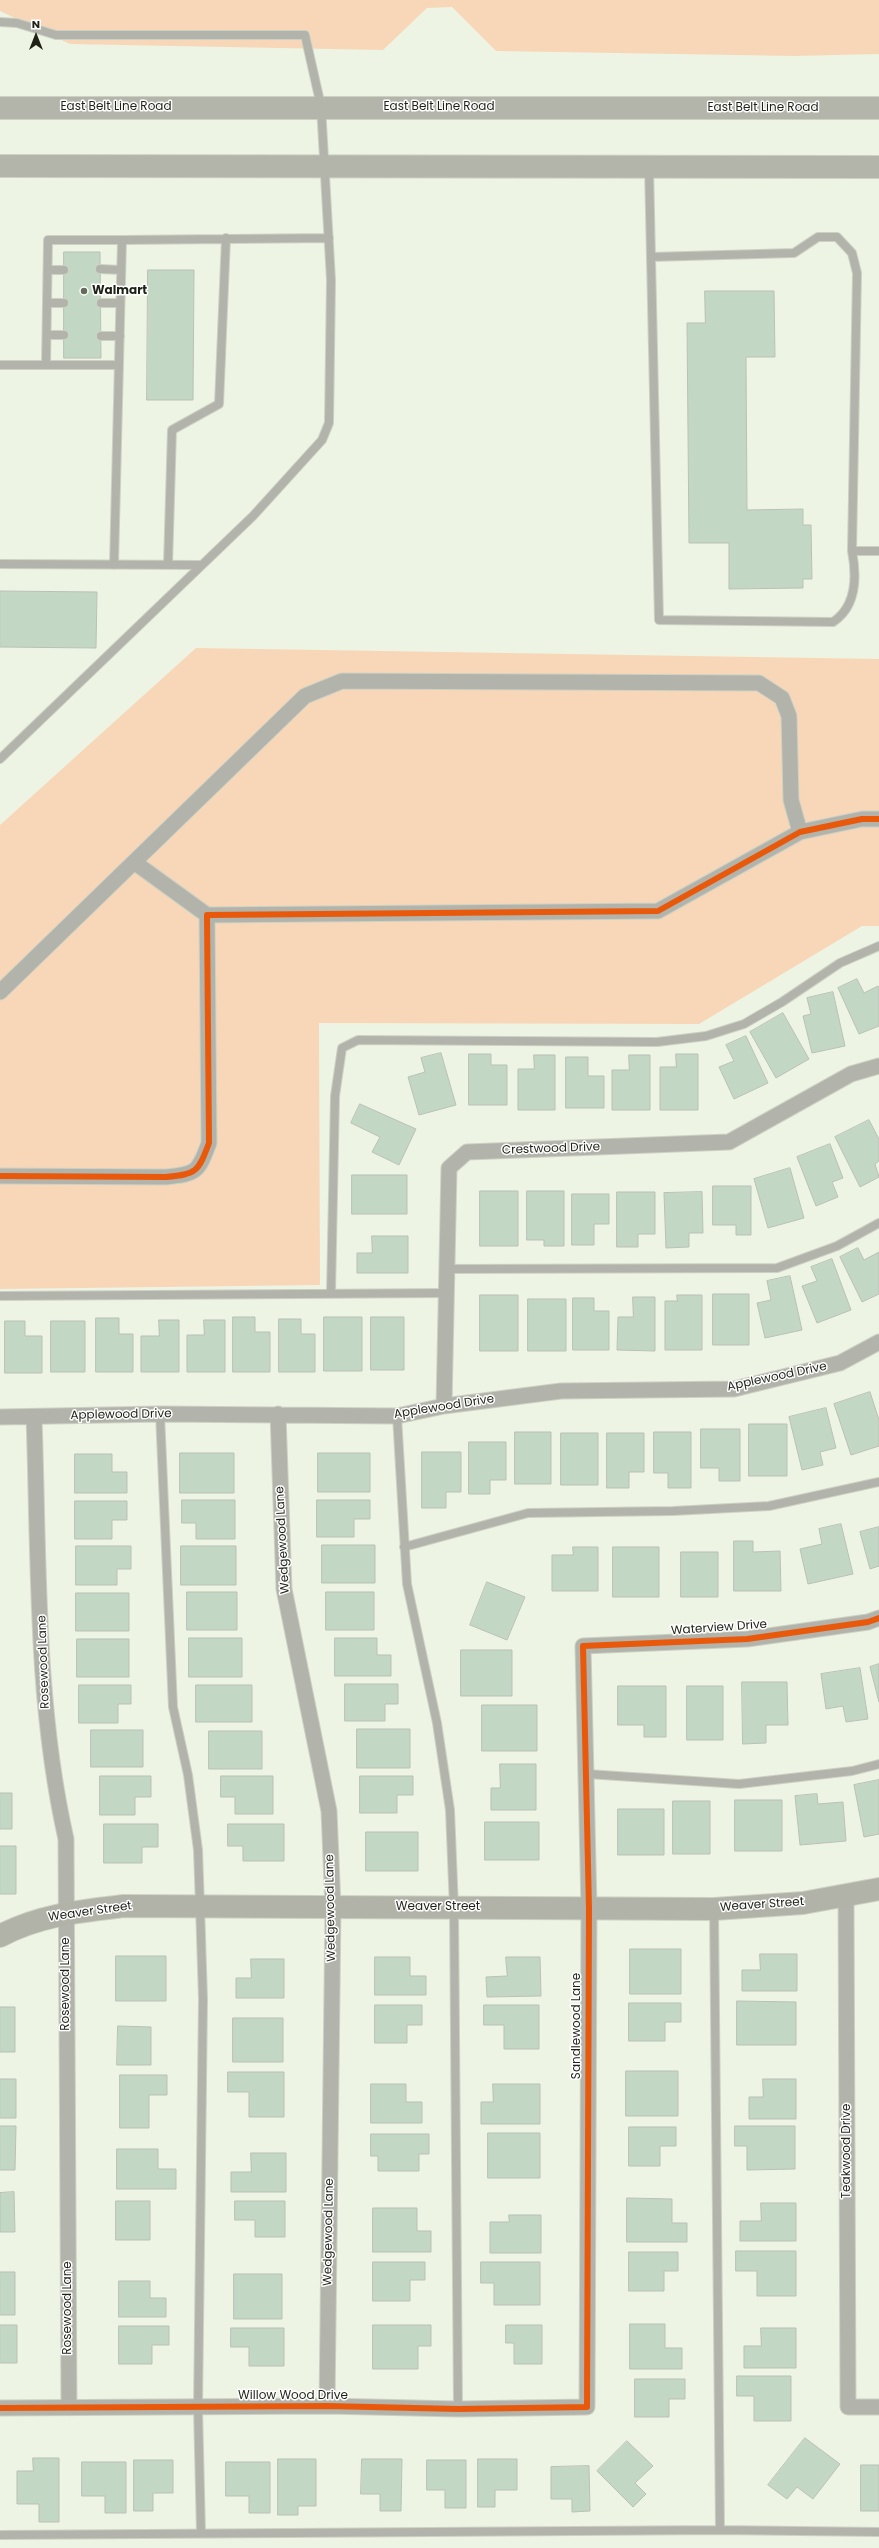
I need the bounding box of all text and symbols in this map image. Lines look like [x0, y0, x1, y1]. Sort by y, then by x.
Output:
north arrow [16, 16, 56, 56]
text: N [32, 16, 40, 32]
street label: East Belt Line Road [60, 100, 172, 114]
street label: East Belt Line Road [383, 100, 495, 114]
street label: East Belt Line Road [707, 101, 819, 115]
place label: Walmart [92, 284, 147, 298]
marker: Walmart [79, 286, 89, 296]
street label: Crestwood Drive [502, 1140, 600, 1158]
street label: Applewood Drive [726, 1359, 828, 1395]
street label: Applewood Drive [393, 1392, 495, 1422]
street label: Applewood Drive [70, 1407, 172, 1423]
street label: Wedgewood Lane [273, 1486, 293, 1594]
street label: Rosewood Lane [35, 1615, 53, 1709]
street label: Waterview Drive [670, 1617, 768, 1639]
street label: Wedgewood Lane [323, 1854, 339, 1962]
street label: Weaver Street [719, 1895, 805, 1915]
street label: Weaver Street [47, 1899, 133, 1925]
street label: Weaver Street [396, 1900, 480, 1914]
street label: Rosewood Lane [59, 1937, 73, 2031]
street label: Sandlewood Lane [570, 1973, 584, 2079]
street label: Teakwood Drive [840, 2104, 854, 2198]
street label: Wedgewood Lane [321, 2178, 337, 2286]
street label: Rosewood Lane [61, 2261, 75, 2355]
street label: Willow Wood Drive [238, 2389, 348, 2403]

